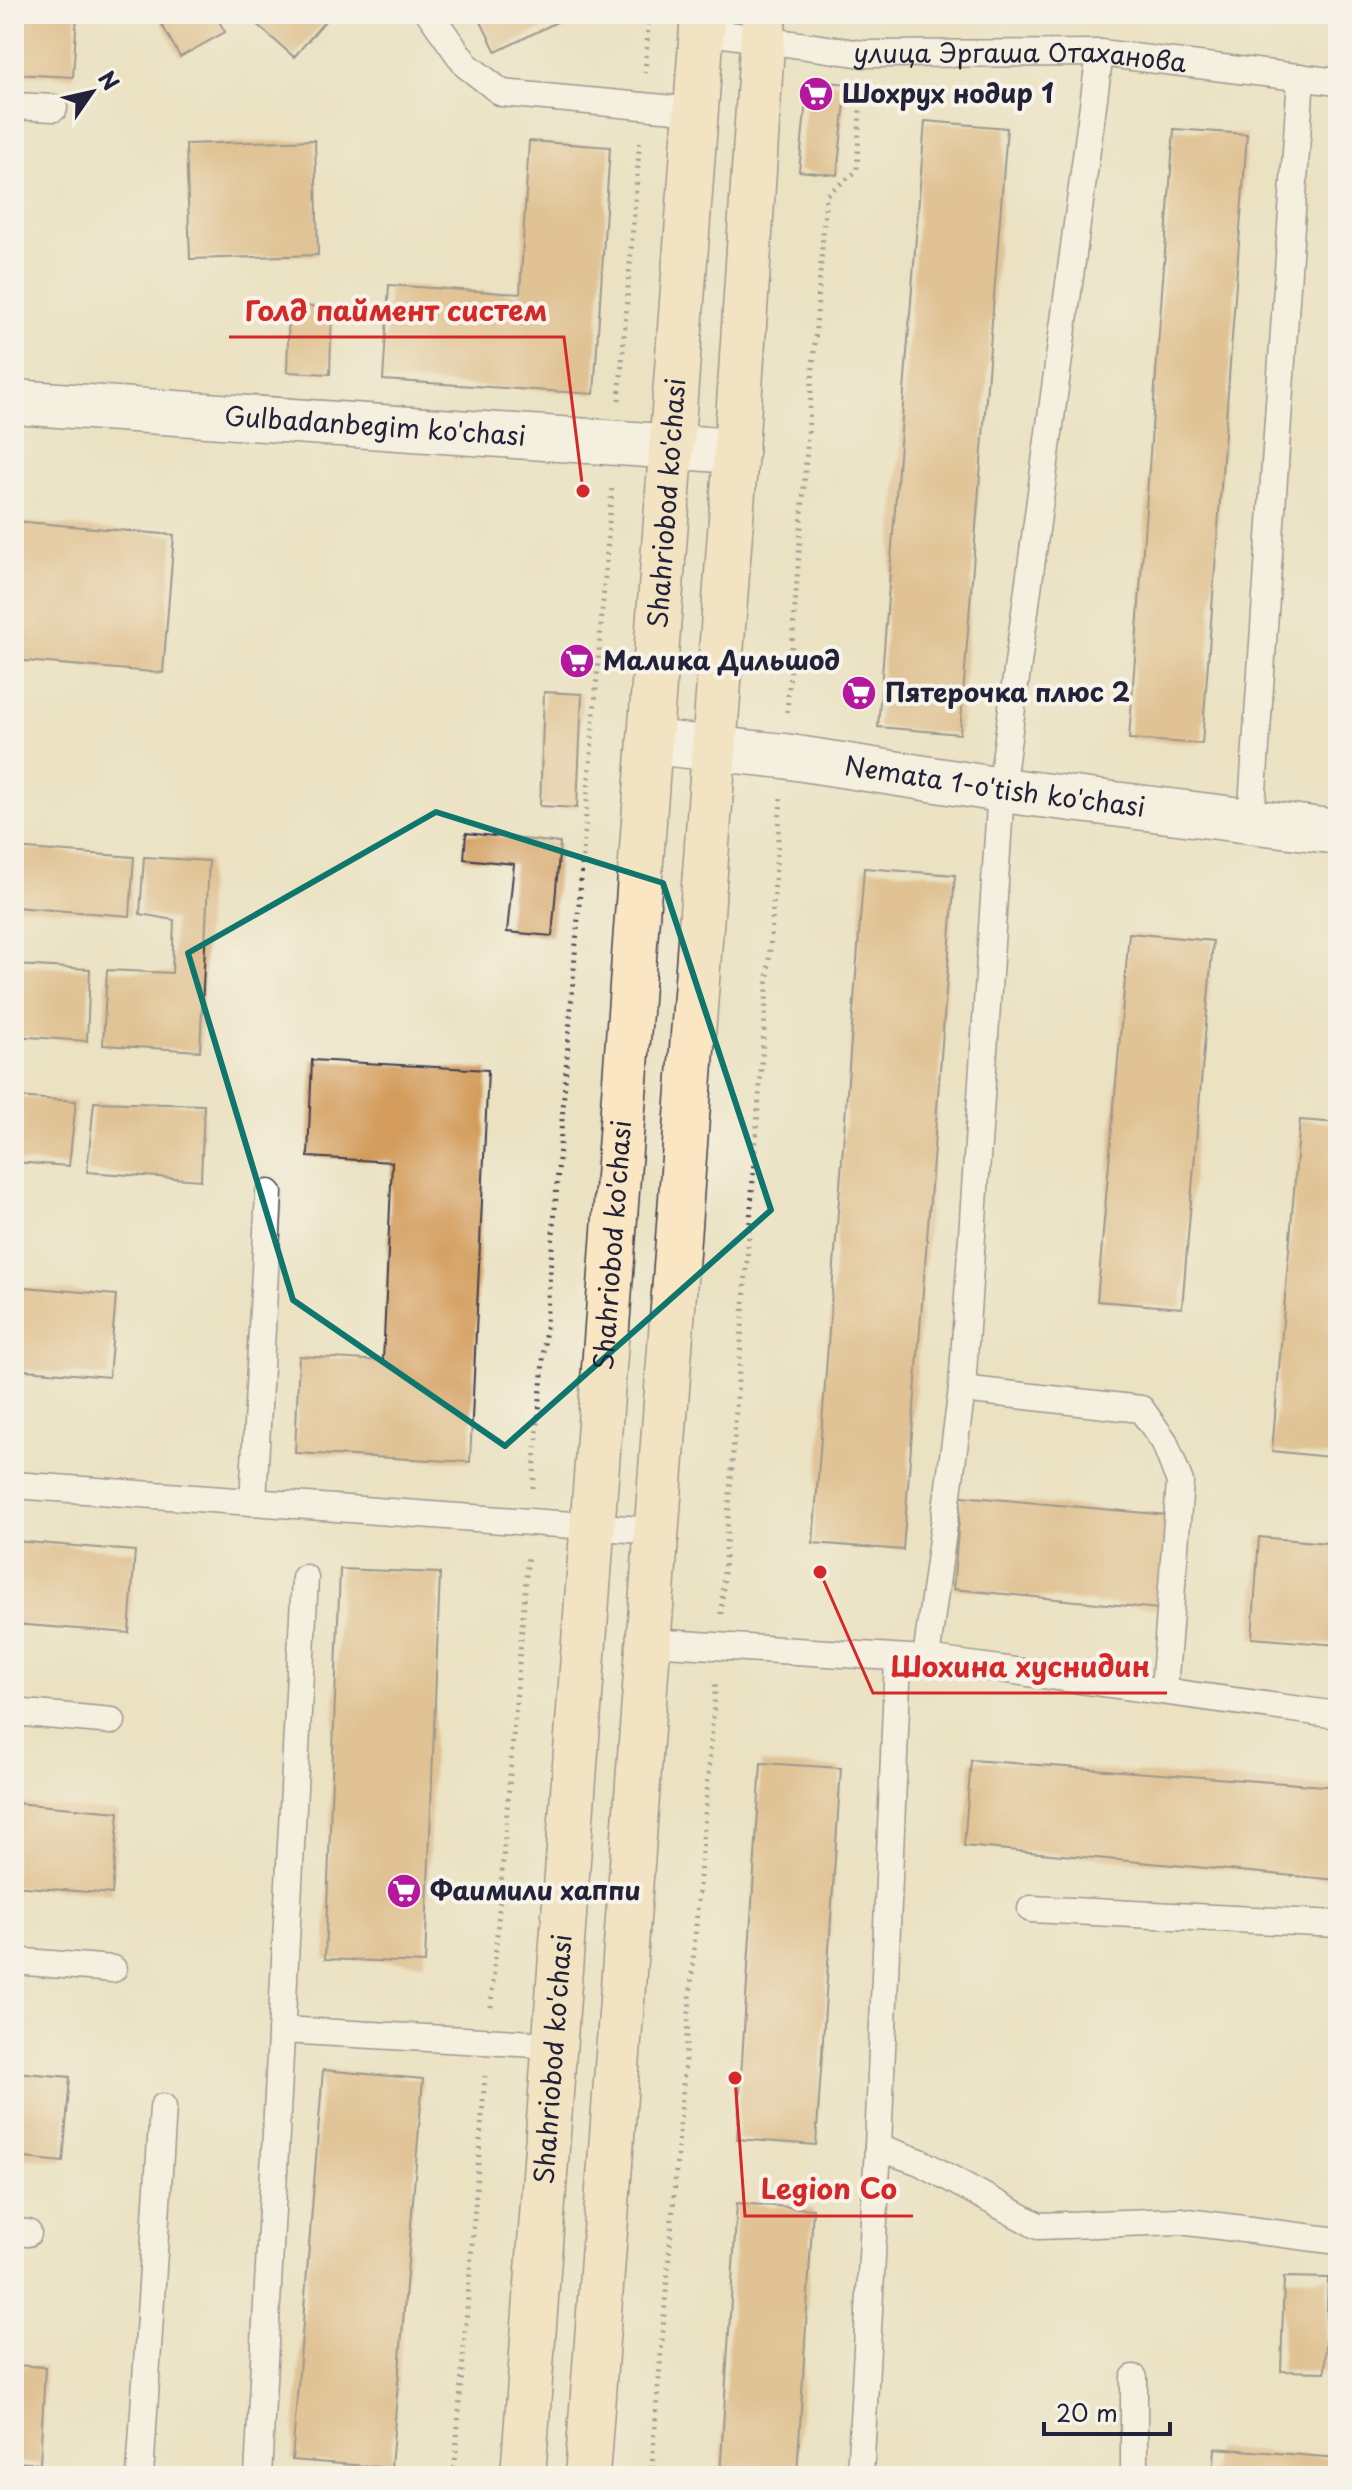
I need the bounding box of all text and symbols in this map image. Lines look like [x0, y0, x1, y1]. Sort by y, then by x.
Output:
street label: улица Эргаша Отаханова [851, 32, 1190, 82]
north arrow [52, 52, 132, 132]
text: N [91, 64, 128, 96]
place label: Шохрух нодир 1 [842, 73, 1054, 112]
supermarket icon: Шохрух нодир 1 [797, 75, 835, 113]
callout: Голд паймент систем [229, 285, 564, 337]
text: Голд паймент систем [245, 288, 547, 331]
street label: Shahriobod ko'chasi [637, 377, 694, 630]
street label: Gulbadanbegim ko'chasi [223, 395, 527, 455]
place label: Малика Дильшод [603, 640, 840, 679]
supermarket icon: Малика Дильшод [558, 642, 596, 680]
place label: Пятерочка плюс 2 [885, 672, 1130, 711]
supermarket icon: Пятерочка плюс 2 [840, 674, 878, 712]
street label: Nemata 1-o'tish ko'chasi [842, 745, 1148, 826]
street label: Shahriobod ko'chasi [583, 1119, 640, 1372]
callout: Шохина хуснидин [873, 1641, 1167, 1693]
text: Шохина хуснидин [890, 1644, 1150, 1687]
place label: Фаимили хаппи [430, 1870, 641, 1909]
supermarket icon: Фаимили хаппи [385, 1872, 423, 1910]
street label: Shahriobod ko'chasi [523, 1932, 581, 2186]
callout: Legion Co [745, 2164, 913, 2216]
text: Legion Co [761, 2166, 897, 2209]
scale bar [1044, 2386, 1170, 2436]
text: 20 m [1056, 2394, 1118, 2430]

